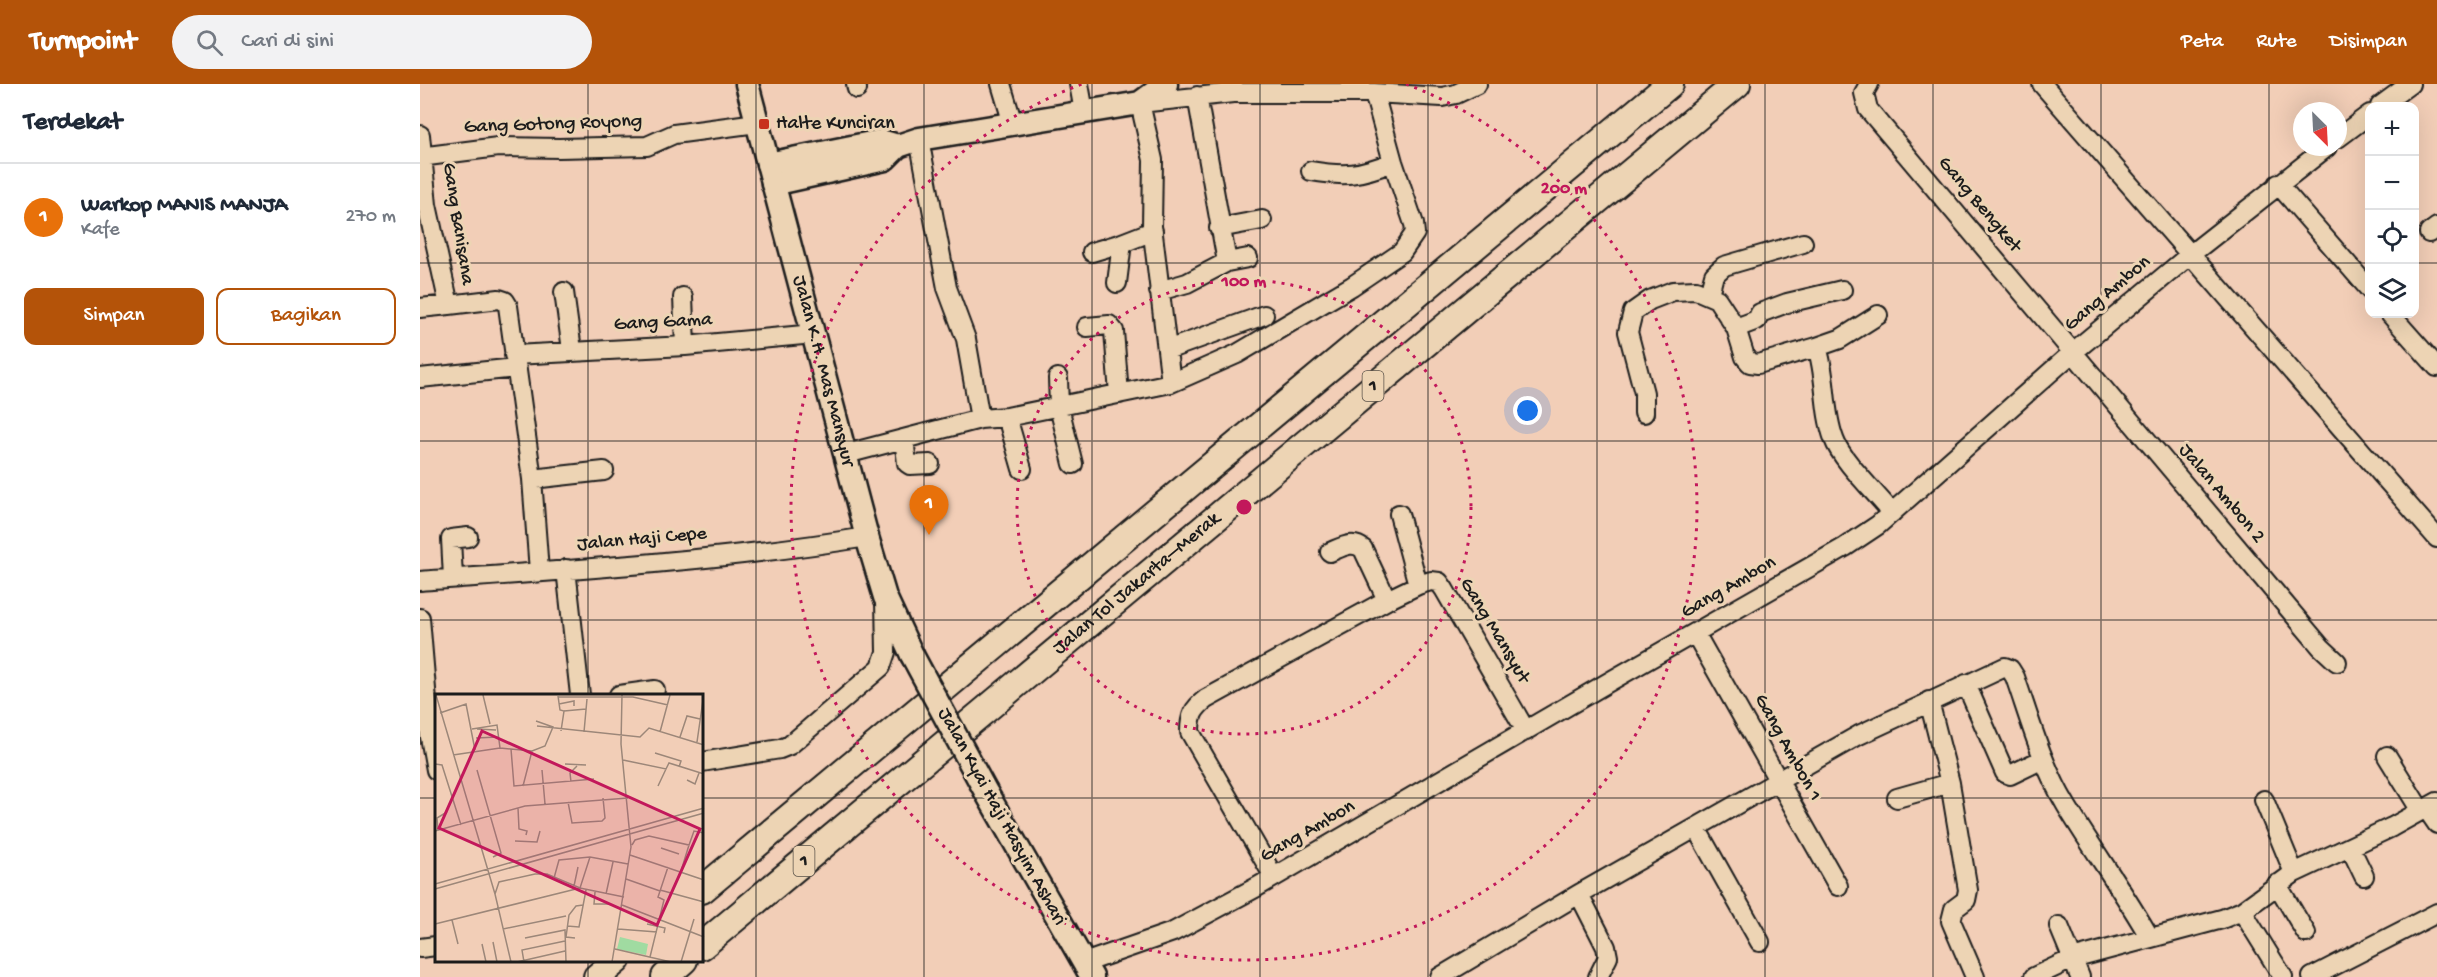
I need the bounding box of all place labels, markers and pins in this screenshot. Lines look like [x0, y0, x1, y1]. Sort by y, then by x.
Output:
place label: Halte Kunciran [776, 113, 895, 136]
marker: Halte Kunciran [757, 117, 771, 131]
pin: 1 [910, 486, 948, 535]
centre of rings [1234, 497, 1254, 517]

